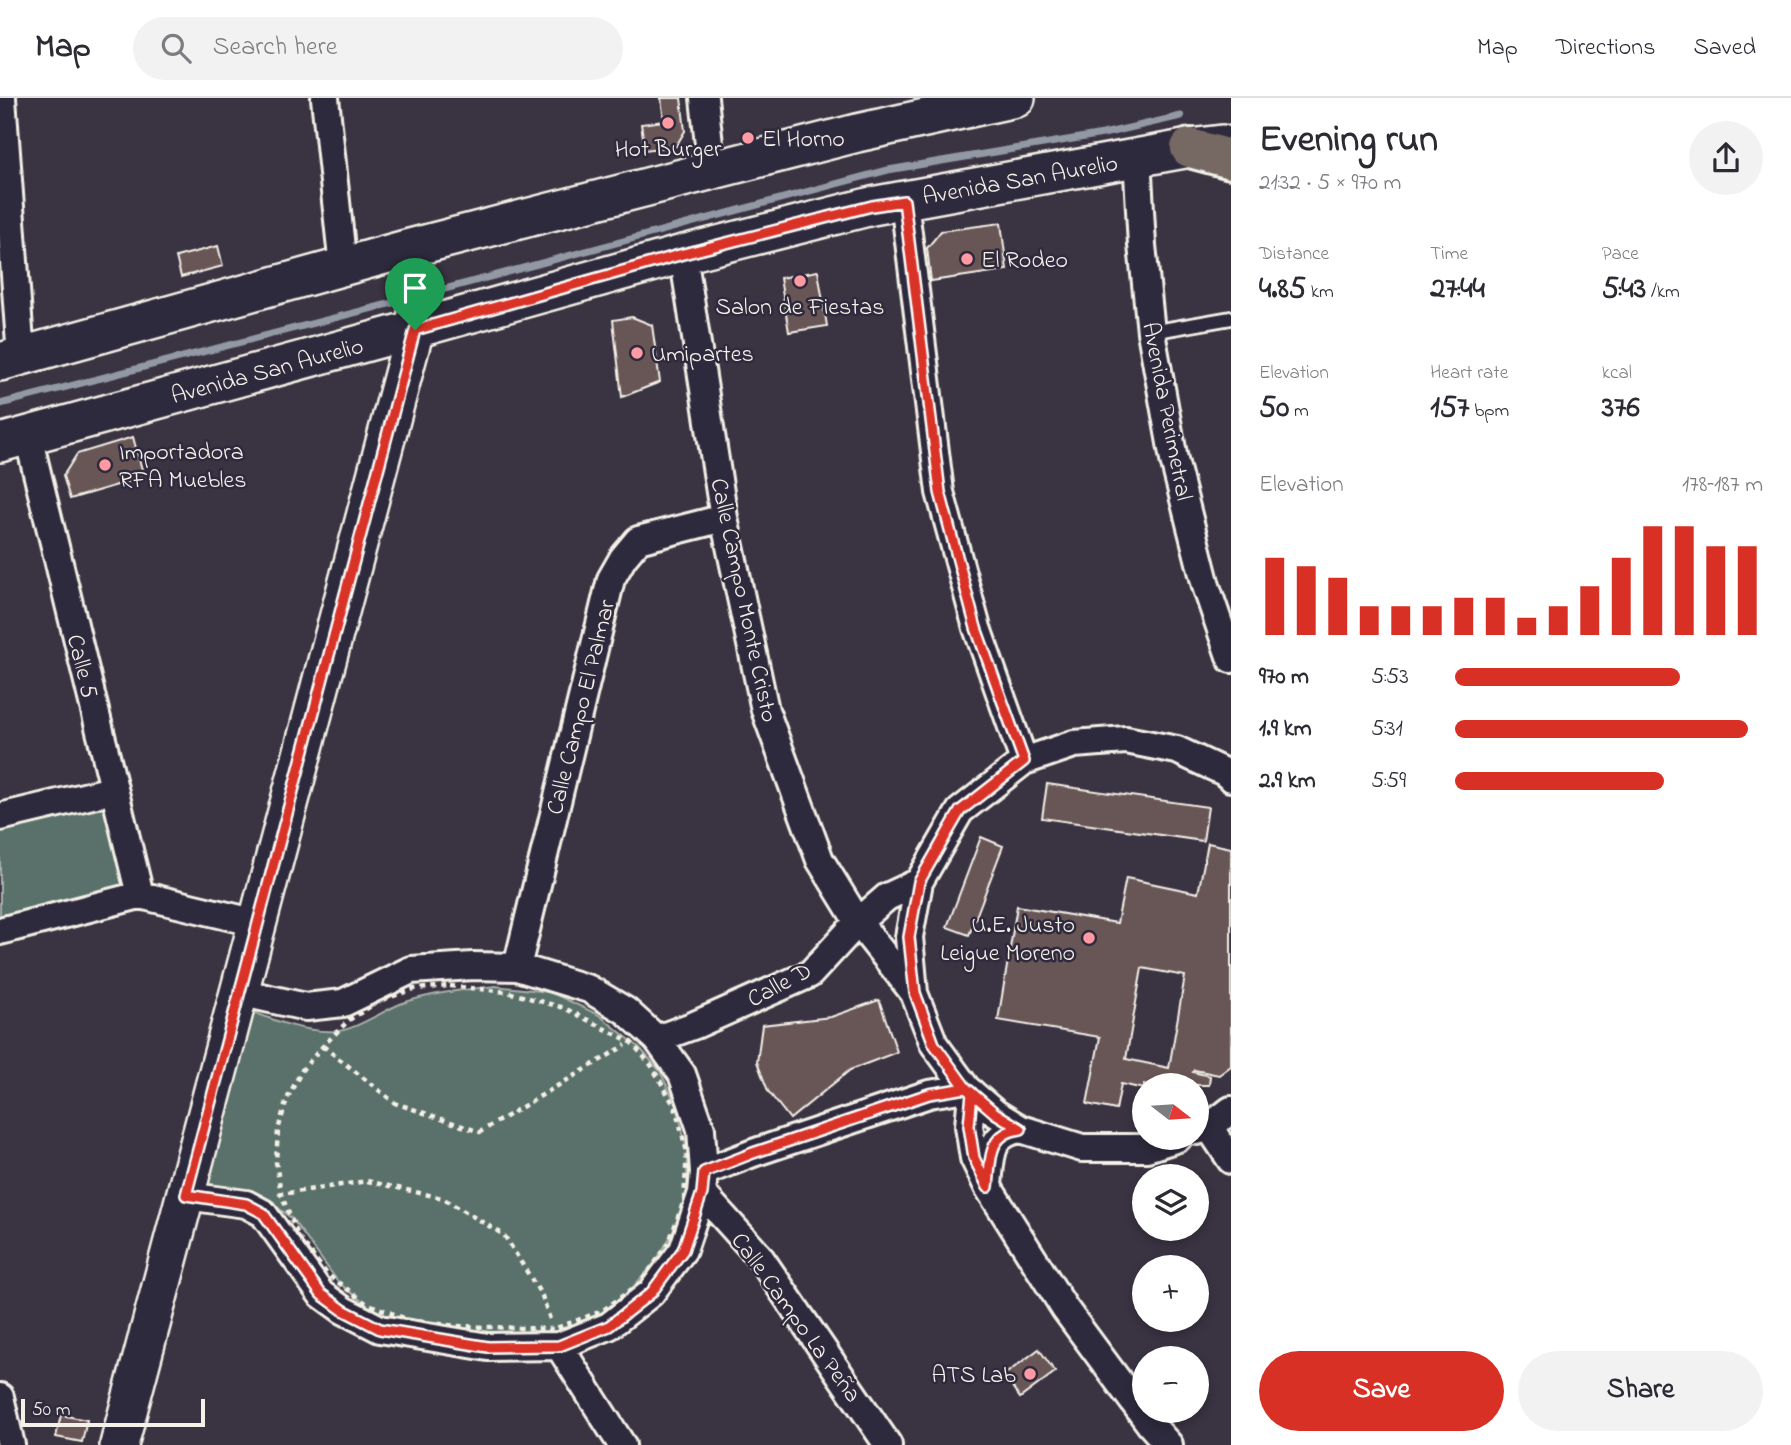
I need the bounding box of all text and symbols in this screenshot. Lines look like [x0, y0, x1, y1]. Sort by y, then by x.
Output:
search box [133, 17, 623, 80]
text: Map [35, 24, 91, 72]
icon: search [157, 29, 195, 67]
text: Search here [213, 29, 337, 67]
text: Map [1477, 31, 1518, 66]
text: Directions [1556, 31, 1655, 66]
text: Saved [1693, 31, 1756, 66]
text: Evening run [1259, 113, 1438, 169]
marker: Hot Burger [660, 115, 676, 131]
button: share [1689, 121, 1763, 195]
place label: El Horno [762, 123, 845, 158]
marker: El Horno [740, 130, 756, 146]
place label: Hot Burger [615, 133, 722, 168]
street label: Avenida San Aurelio [920, 147, 1121, 216]
text: 21:32 · 5 × 970 m [1259, 167, 1401, 200]
text: Distance [1259, 241, 1329, 268]
text: Time [1430, 241, 1468, 268]
text: Pace [1602, 241, 1639, 268]
place label: El Rodeo [981, 244, 1068, 279]
marker: El Rodeo [959, 251, 975, 267]
pin [385, 258, 445, 330]
text: 4.85 [1259, 268, 1306, 312]
text: 27:44 [1430, 268, 1485, 312]
text: 5:43 [1602, 268, 1646, 312]
icon: arrive [396, 269, 434, 307]
marker: Salon de Fiestas [792, 273, 808, 289]
text: km [1306, 279, 1334, 306]
text: /km [1646, 279, 1680, 306]
place label: Salon de Fiestas [715, 291, 885, 326]
street label: Avenida Perimetral [1131, 319, 1200, 504]
street label: Avenida San Aurelio [168, 330, 368, 415]
place label: Umipartes [651, 338, 754, 373]
marker: Umipartes [629, 345, 645, 361]
text: Elevation [1259, 360, 1329, 387]
text: Heart rate [1430, 360, 1508, 387]
text: kcal [1602, 360, 1632, 387]
text: 50 [1259, 387, 1289, 431]
text: 157 [1430, 387, 1469, 431]
text: 376 [1602, 387, 1640, 431]
text: m [1289, 398, 1309, 425]
text: bpm [1469, 398, 1509, 425]
place label: Importadora RFA Muebles [119, 436, 247, 499]
marker: Importadora RFA Muebles [97, 457, 113, 473]
text: Elevation [1259, 469, 1344, 502]
text: 178–187 m [1682, 469, 1763, 502]
street label: Calle Campo Monte Cristo [700, 475, 786, 726]
street label: Calle Campo El Palmar [539, 596, 626, 819]
street label: Calle 5 [56, 631, 105, 702]
text: 970 m [1259, 661, 1309, 694]
text: 5:53 [1371, 661, 1409, 694]
text: 1.9 km [1259, 713, 1312, 746]
text: 5:31 [1371, 713, 1403, 746]
text: 2.9 km [1259, 765, 1316, 798]
text: 5:59 [1371, 765, 1406, 798]
place label: U.E. Justo Leigue Moreno [940, 909, 1075, 972]
marker: U.E. Justo Leigue Moreno [1081, 930, 1097, 946]
street label: Calle D [742, 955, 819, 1018]
north arrow [1132, 1073, 1209, 1150]
map controls [1132, 1073, 1209, 1423]
button: layers [1132, 1164, 1209, 1241]
street label: Calle Campo La Peña [721, 1226, 869, 1411]
button: + [1132, 1255, 1209, 1332]
button: − [1132, 1346, 1209, 1423]
button: Save [1259, 1351, 1504, 1431]
button: Share [1518, 1351, 1763, 1431]
place label: ATS Lab [932, 1359, 1016, 1394]
marker: ATS Lab [1022, 1366, 1038, 1382]
scale bar [21, 1396, 205, 1428]
text: 50 m [32, 1397, 71, 1424]

